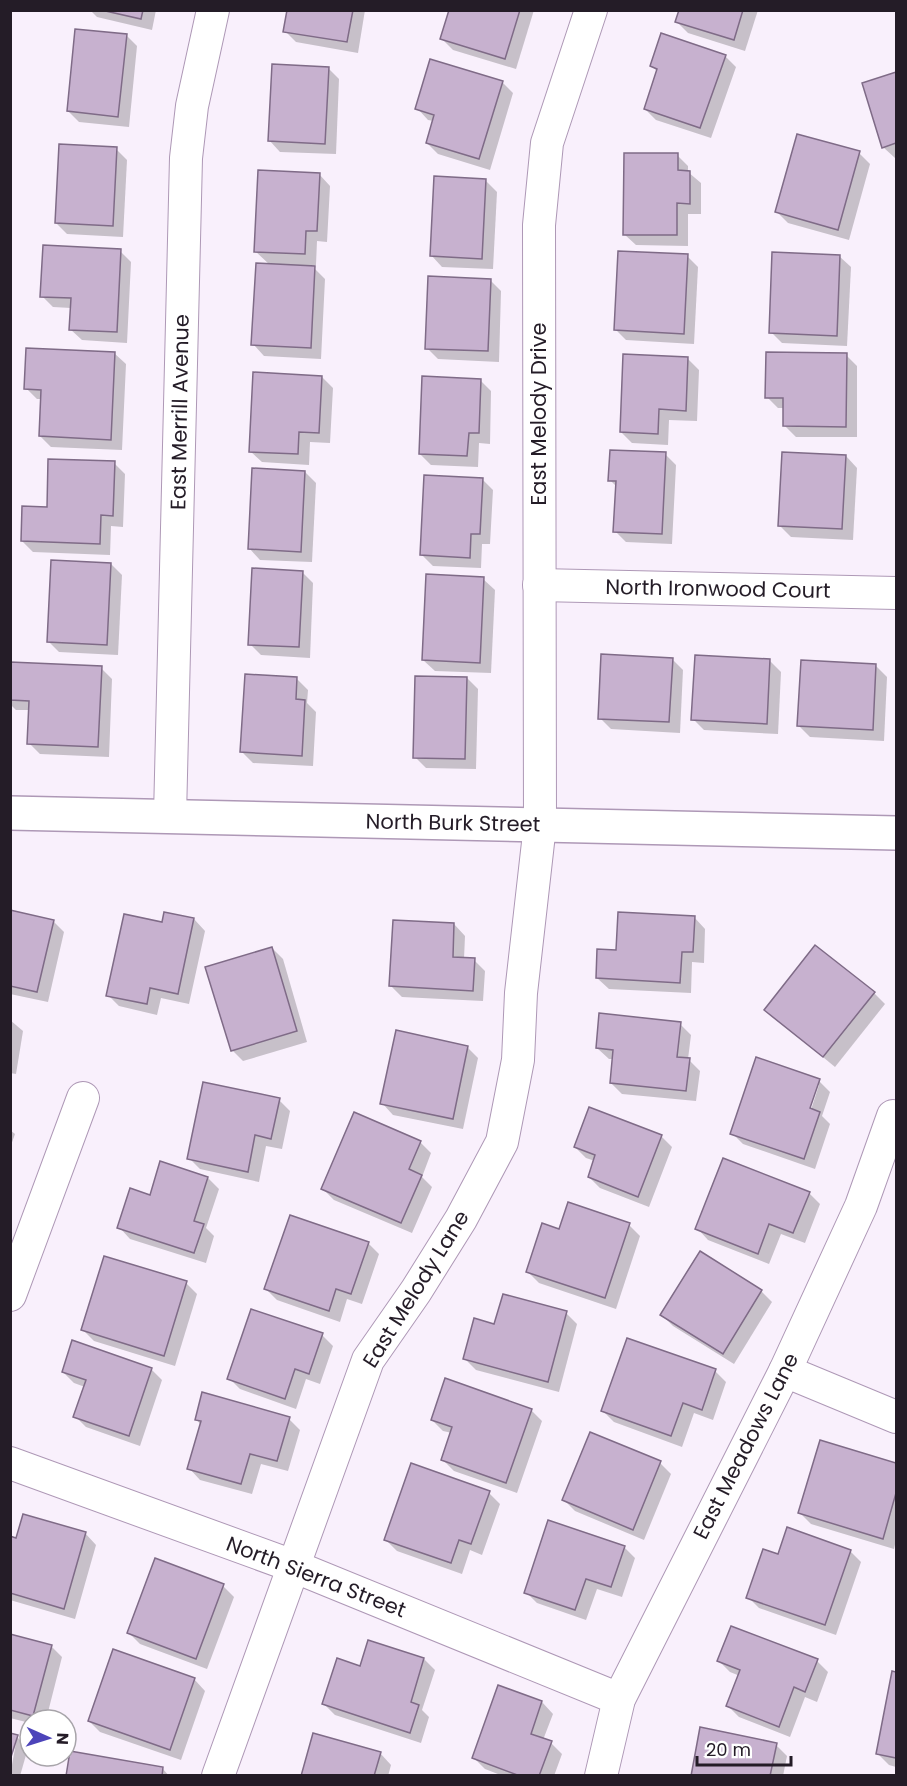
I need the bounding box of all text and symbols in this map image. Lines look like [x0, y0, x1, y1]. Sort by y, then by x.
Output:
street label: East Merrill Avenue [163, 314, 196, 510]
street label: East Melody Drive [524, 322, 553, 506]
street label: North Ironwood Court [605, 572, 831, 605]
street label: North Burk Street [365, 806, 541, 839]
street label: East Melody Lane [356, 1205, 476, 1373]
street label: East Meadows Lane [686, 1348, 805, 1544]
street label: North Sierra Street [222, 1529, 410, 1624]
north arrow [18, 1708, 78, 1768]
scale bar [697, 1729, 792, 1767]
text: N [51, 1732, 74, 1745]
text: 20 m [706, 1737, 751, 1762]

